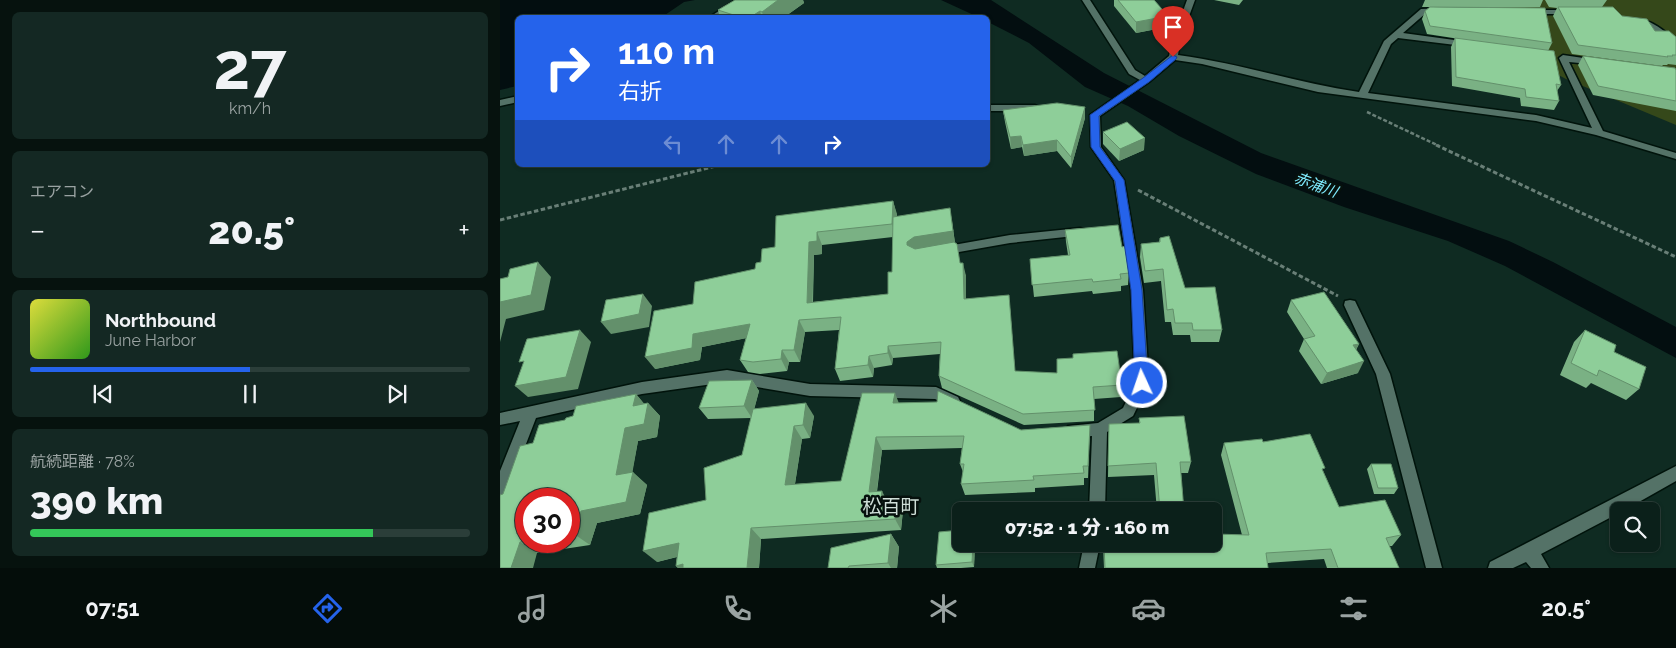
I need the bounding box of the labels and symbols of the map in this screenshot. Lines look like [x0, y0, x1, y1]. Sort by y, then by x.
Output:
pin [1152, 6, 1194, 57]
water label: 赤浦川 [1292, 169, 1342, 202]
position arrow [1115, 356, 1167, 408]
speed limit sign: 30 [515, 488, 580, 553]
district label: 松百町 [862, 495, 920, 517]

